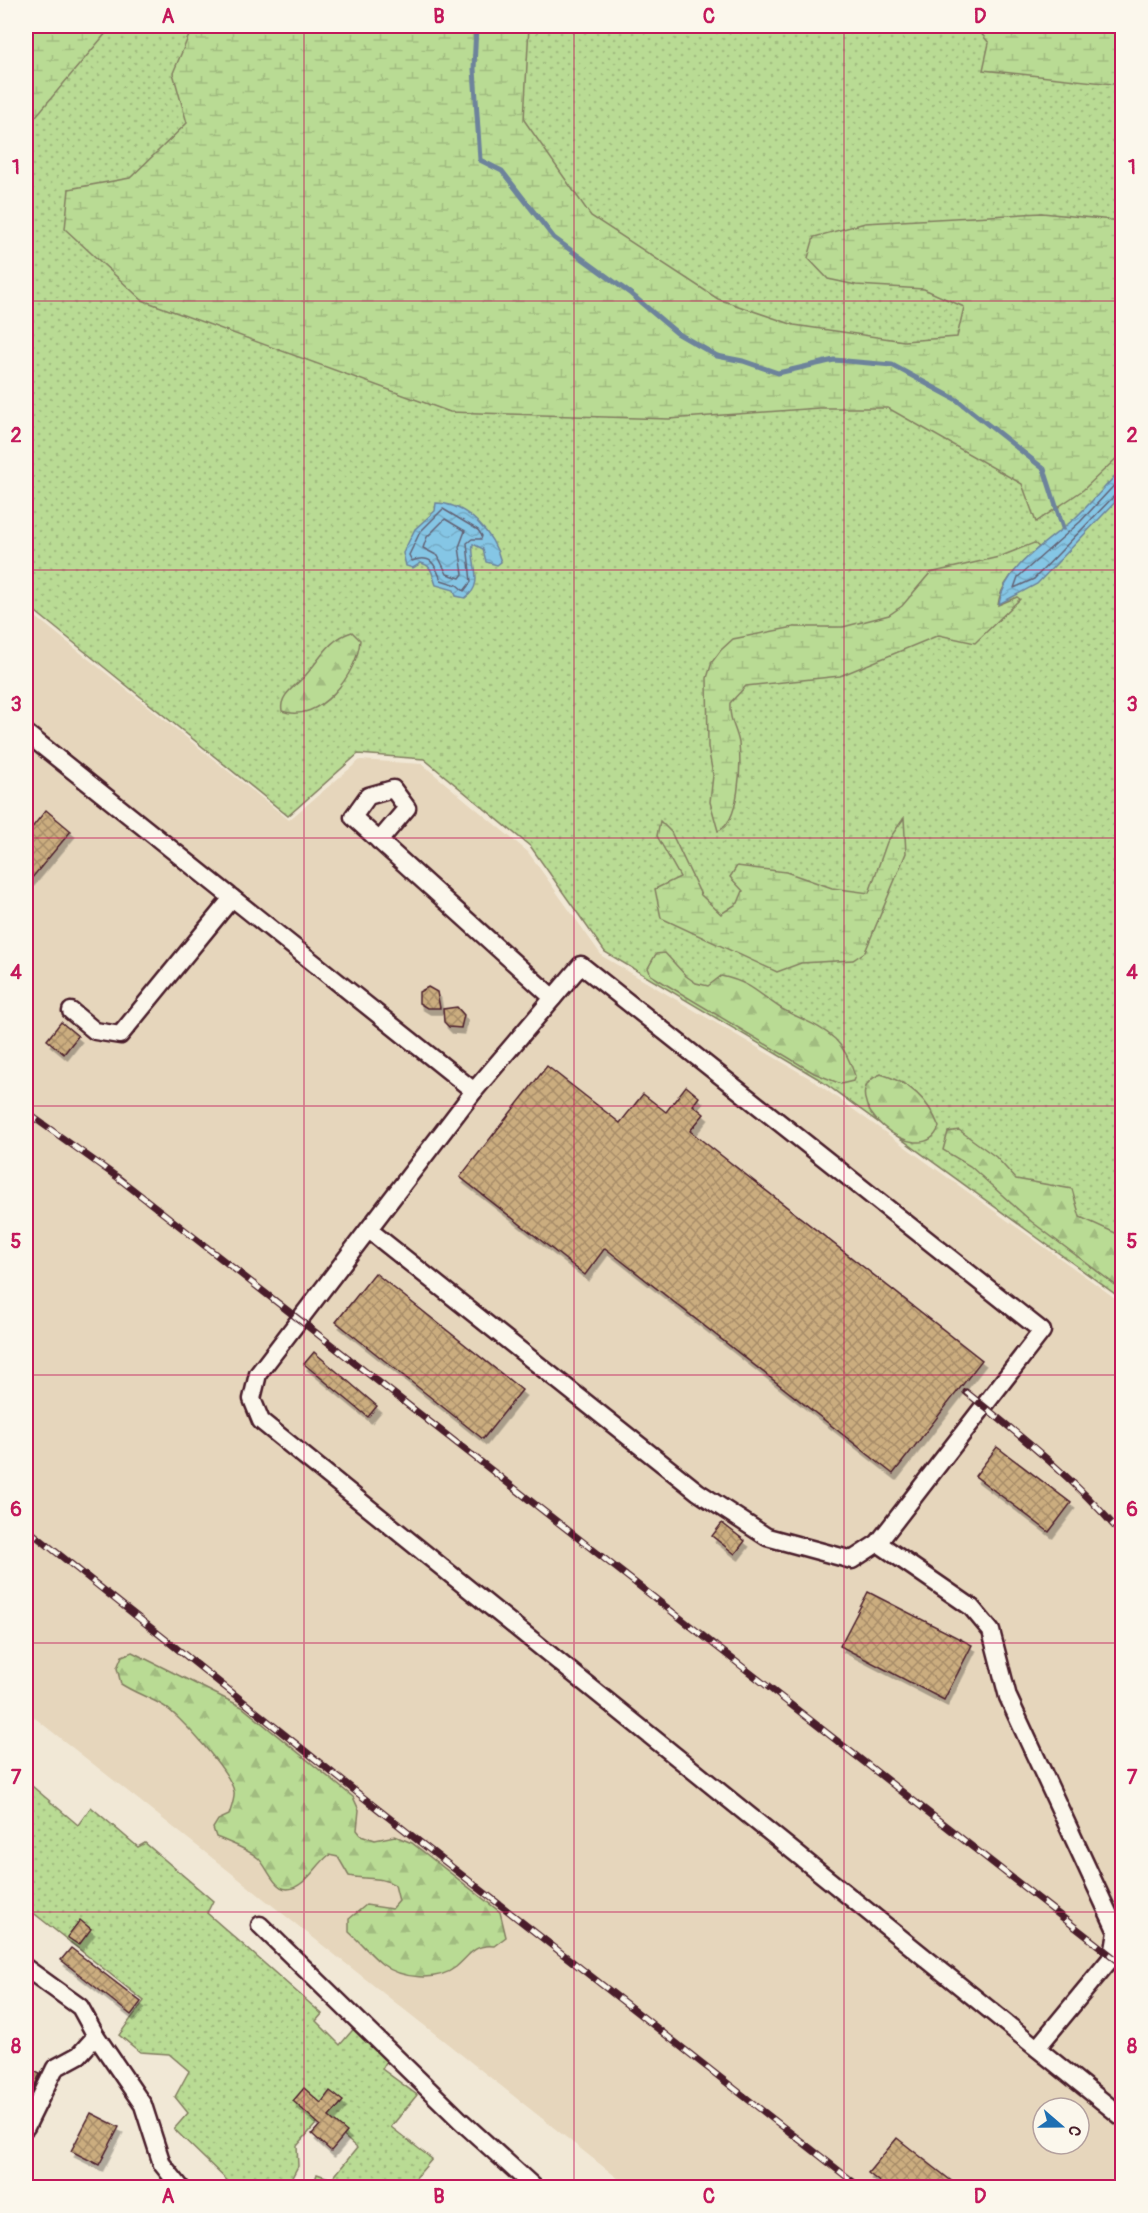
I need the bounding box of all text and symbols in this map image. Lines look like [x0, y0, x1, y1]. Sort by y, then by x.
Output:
text: A [162, 4, 175, 29]
text: B [433, 4, 445, 29]
text: C [703, 4, 715, 29]
text: D [974, 4, 987, 29]
text: 1 [12, 155, 20, 180]
text: 1 [1128, 155, 1136, 180]
text: 2 [10, 423, 22, 448]
text: 2 [1126, 423, 1138, 448]
text: 3 [10, 692, 22, 717]
text: 3 [1126, 692, 1138, 717]
text: 4 [10, 960, 22, 985]
text: 4 [1126, 960, 1138, 985]
text: 5 [11, 1229, 22, 1254]
text: 5 [1127, 1229, 1138, 1254]
text: 6 [10, 1497, 22, 1522]
text: 6 [1126, 1497, 1138, 1522]
text: 7 [11, 1765, 22, 1790]
text: 7 [1127, 1765, 1138, 1790]
text: 8 [11, 2034, 21, 2059]
text: 8 [1127, 2034, 1137, 2059]
north arrow [1031, 2096, 1091, 2156]
text: С [1063, 2123, 1085, 2139]
text: A [162, 2184, 175, 2209]
text: B [433, 2184, 445, 2209]
text: C [703, 2184, 715, 2209]
text: D [974, 2184, 987, 2209]

